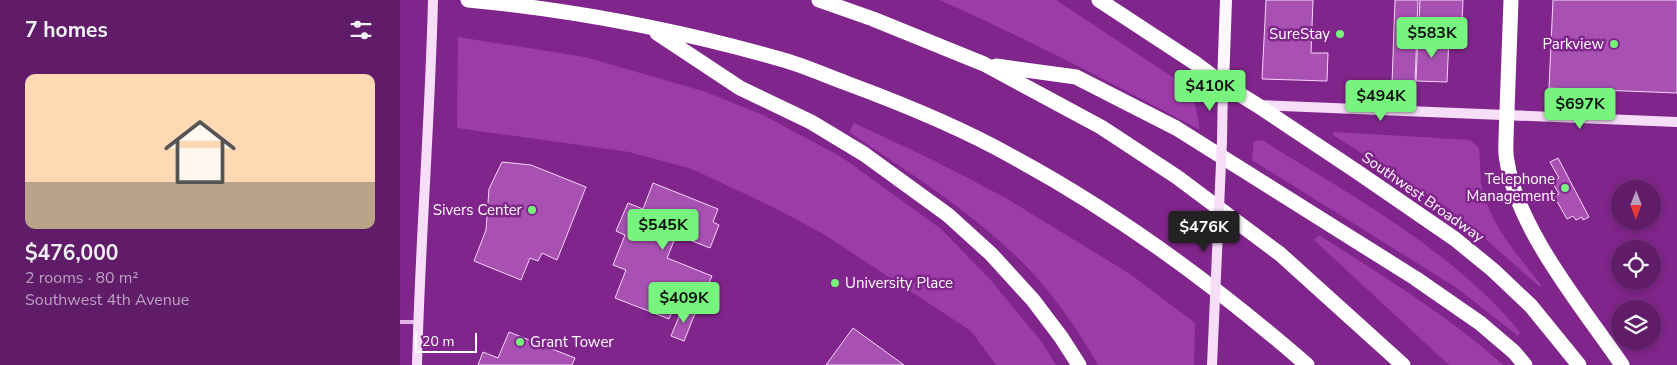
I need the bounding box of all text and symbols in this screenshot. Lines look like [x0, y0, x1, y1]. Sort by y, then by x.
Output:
text: 7 homes [25, 16, 108, 44]
icon: filters [347, 16, 375, 44]
pin: $583K [1397, 17, 1467, 59]
text: $583K [1407, 22, 1457, 44]
place label: SureStay [1269, 24, 1330, 44]
marker: SureStay [1334, 28, 1346, 40]
place label: Parkview [1543, 34, 1604, 54]
marker: Parkview [1608, 38, 1620, 50]
pin: $410K [1175, 70, 1245, 112]
text: $410K [1185, 75, 1235, 97]
pin: $494K [1346, 80, 1416, 122]
text: $494K [1356, 85, 1406, 107]
pin: $697K [1545, 88, 1615, 130]
text: $697K [1555, 93, 1605, 115]
icon: home [155, 107, 245, 197]
street label: Southwest Broadway [1358, 147, 1488, 247]
place label: Telephone Management [1466, 169, 1556, 206]
north arrow [1611, 180, 1661, 230]
map controls [1611, 180, 1661, 350]
marker: Telephone Management [1559, 182, 1571, 194]
place label: Sivers Center [433, 200, 523, 220]
marker: Sivers Center [526, 204, 538, 216]
pin: $545K [628, 208, 698, 251]
pin: $476K [1169, 210, 1239, 253]
text: $545K [638, 214, 688, 236]
text: $476K [1179, 216, 1229, 238]
text: $476,000 [25, 239, 118, 267]
button: locate [1611, 240, 1661, 290]
text: 2 rooms · 80 m² [25, 267, 138, 289]
place label: University Place [845, 273, 953, 293]
marker: University Place [829, 277, 841, 289]
pin: $409K [649, 282, 719, 324]
text: $409K [659, 287, 709, 309]
text: Southwest 4th Avenue [25, 289, 189, 311]
button: layers [1611, 300, 1661, 350]
scale bar [415, 330, 478, 353]
text: 20 m [422, 332, 454, 351]
place label: Grant Tower [530, 332, 614, 352]
marker: Grant Tower [514, 336, 526, 348]

